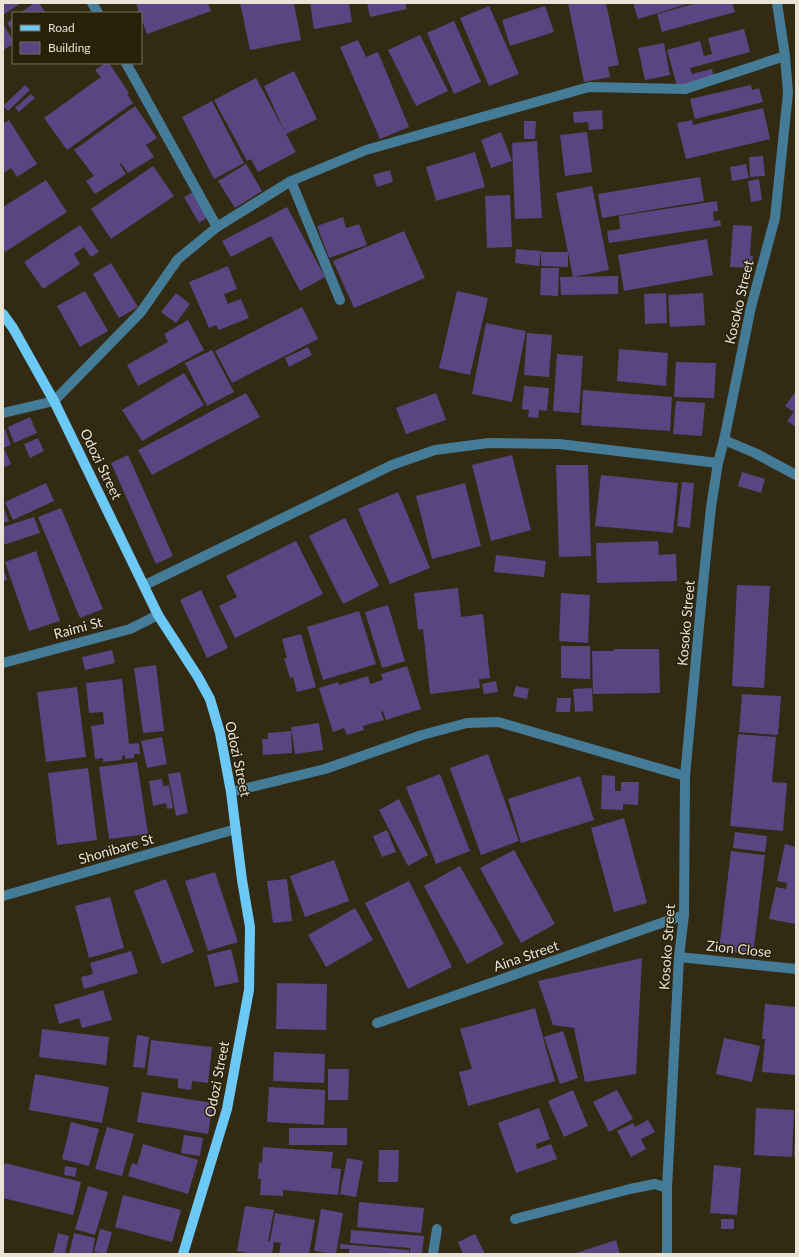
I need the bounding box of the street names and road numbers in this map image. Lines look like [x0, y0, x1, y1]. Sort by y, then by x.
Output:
street label: Kosoko Street [721, 258, 756, 346]
street label: Odozi Street [77, 426, 126, 502]
street label: Kosoko Street [673, 579, 698, 666]
street label: Raimi St [52, 613, 104, 642]
street label: Odozi Street [222, 720, 255, 798]
street label: Shonibare St [76, 830, 155, 867]
street label: Kosoko Street [655, 904, 678, 990]
street label: Aina Street [491, 936, 561, 975]
street label: Zion Close [706, 937, 772, 960]
street label: Odozi Street [201, 1040, 232, 1118]

